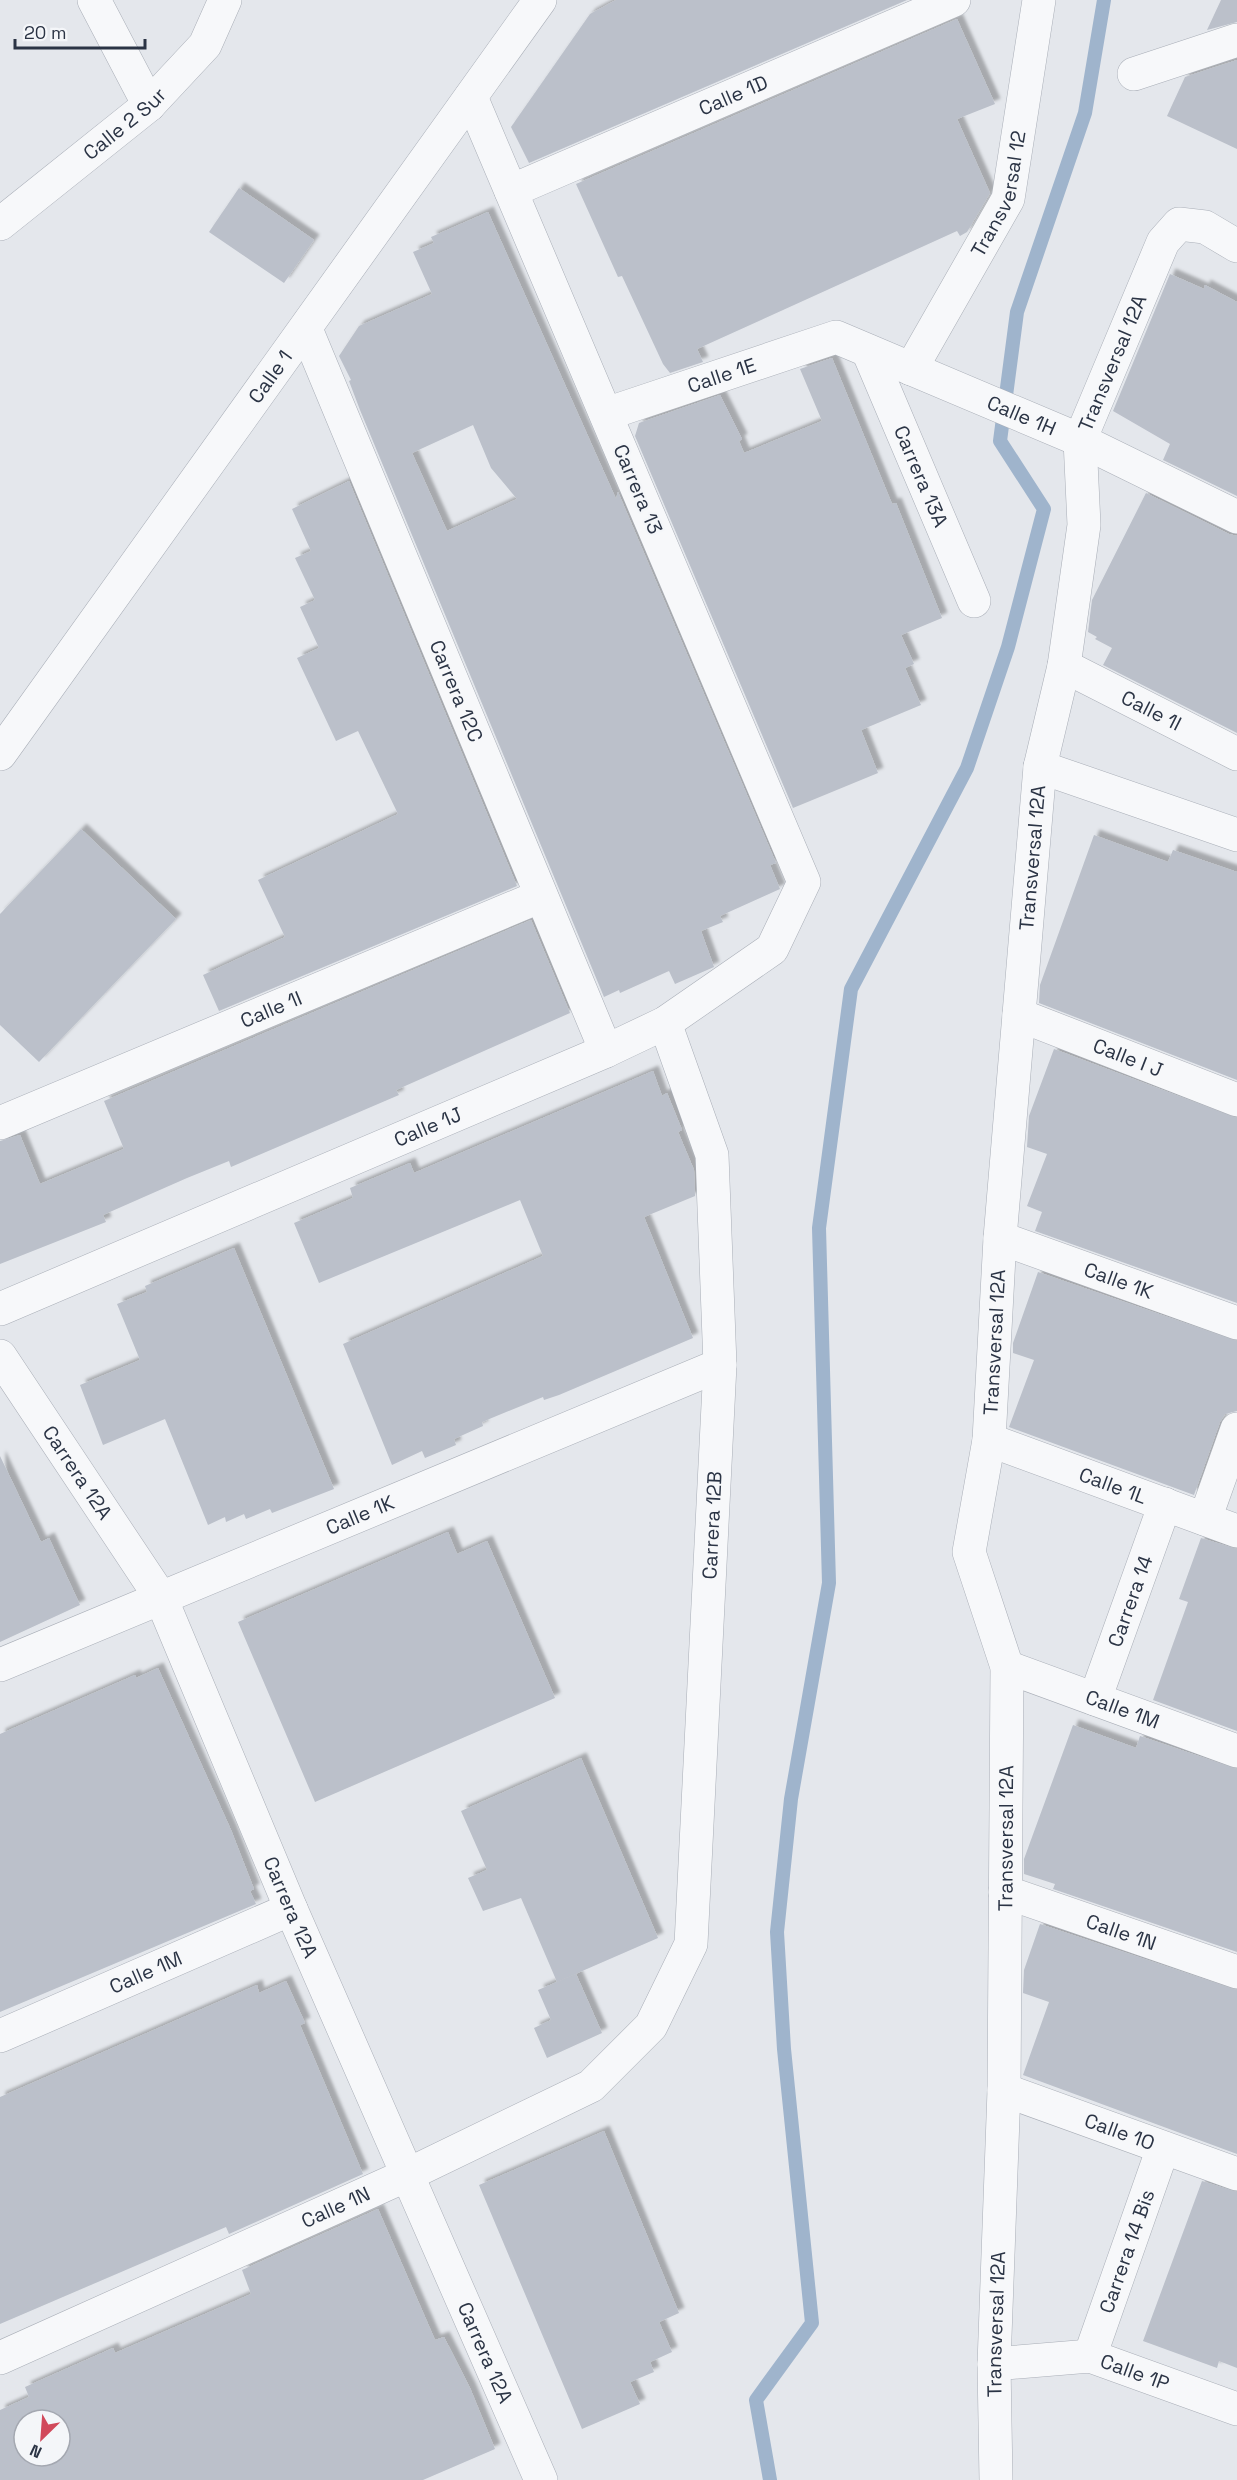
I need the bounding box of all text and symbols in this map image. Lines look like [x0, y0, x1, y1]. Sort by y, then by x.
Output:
scale bar [15, 12, 146, 50]
text: 20 m [24, 21, 67, 44]
street label: Calle 1D [695, 69, 772, 122]
street label: Calle 2 Sur [78, 82, 172, 166]
street label: Transversal 12 [965, 129, 1031, 261]
street label: Transversal 12A [1072, 290, 1153, 435]
street label: Calle 1 [242, 345, 298, 409]
street label: Calle 1E [684, 352, 759, 399]
street label: Calle 1H [983, 389, 1060, 441]
street label: Carrera 13A [888, 421, 954, 531]
street label: Carrera 13 [607, 440, 669, 538]
street label: Carrera 12C [424, 636, 489, 746]
street label: Calle 1I [1117, 684, 1186, 737]
street label: Transversal 12A [1013, 784, 1051, 932]
street label: Calle 1I [236, 985, 306, 1034]
street label: Calle I J [1089, 1032, 1167, 1083]
street label: Calle 1J [390, 1101, 466, 1153]
street label: Calle 1K [1080, 1256, 1157, 1305]
street label: Transversal 12A [977, 1268, 1011, 1416]
street label: Carrera 12A [37, 1420, 118, 1525]
street label: Calle 1L [1075, 1461, 1151, 1510]
street label: Carrera 12B [696, 1470, 728, 1580]
street label: Calle 1K [322, 1489, 398, 1541]
street label: Carrera 14 [1102, 1552, 1159, 1651]
street label: Calle 1M [1082, 1684, 1163, 1735]
street label: Transversal 12A [992, 1765, 1019, 1911]
street label: Carrera 12A [258, 1853, 324, 1962]
street label: Calle 1N [1083, 1908, 1160, 1956]
street label: Calle 1M [105, 1945, 186, 2000]
street label: Calle 1O [1081, 2107, 1158, 2156]
street label: Calle 1N [297, 2180, 374, 2234]
street label: Carrera 14 Bis [1093, 2186, 1160, 2317]
street label: Transversal 12A [981, 2250, 1011, 2397]
street label: Carrera 12A [452, 2298, 519, 2408]
street label: Calle 1P [1097, 2348, 1173, 2397]
north arrow [12, 2408, 72, 2468]
text: N [27, 2439, 45, 2463]

